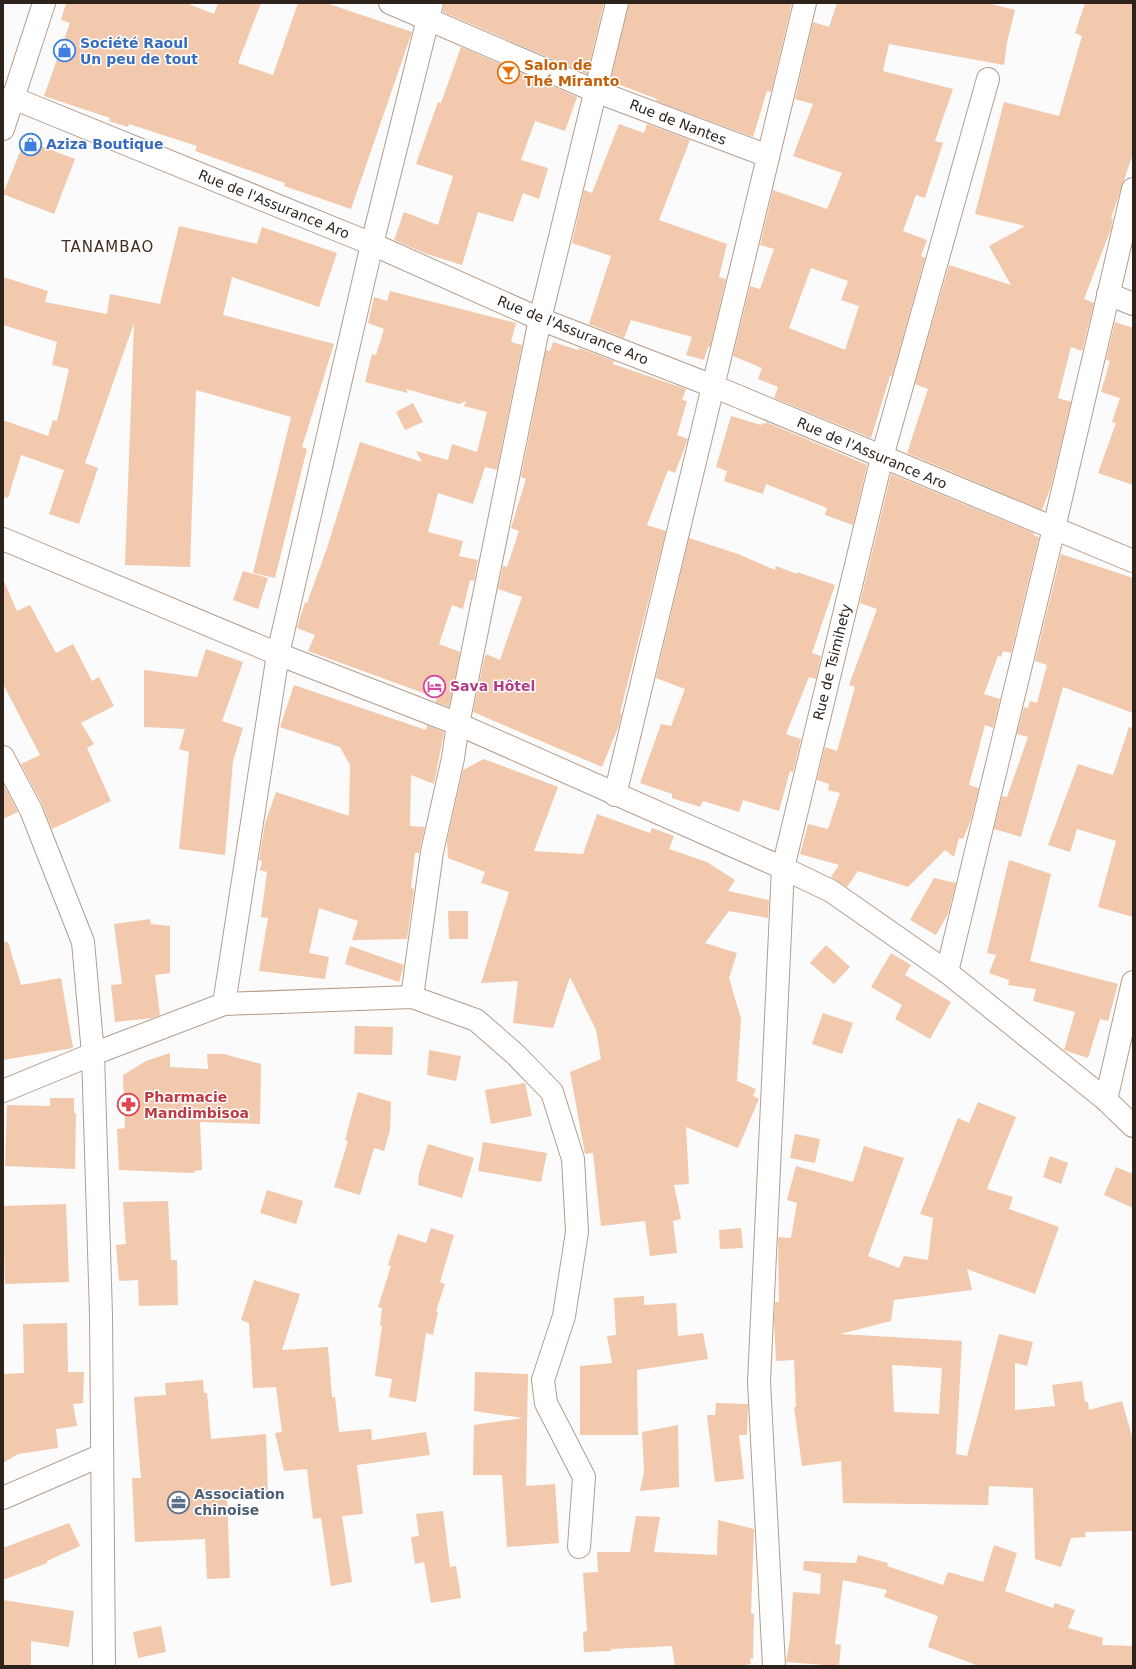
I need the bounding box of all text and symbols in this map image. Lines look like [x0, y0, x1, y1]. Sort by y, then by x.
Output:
place label: Société Raoul Un peu de tout [80, 35, 198, 67]
shop icon: Société Raoul Un peu de tout [52, 38, 78, 64]
place label: Salon de Thé Miranto [524, 57, 620, 89]
bar icon: Salon de Thé Miranto [496, 60, 522, 86]
street label: Rue de Nantes [627, 96, 729, 148]
shop icon: Aziza Boutique [18, 131, 44, 157]
place label: Aziza Boutique [46, 136, 163, 152]
street label: Rue de l'Assurance Aro [196, 166, 352, 242]
district label: TANAMBAO [61, 238, 154, 256]
street label: Rue de l'Assurance Aro [495, 292, 651, 368]
street label: Rue de l'Assurance Aro [795, 414, 949, 492]
street label: Rue de Tsimihety [810, 602, 854, 722]
hotel icon: Sava Hôtel [421, 673, 447, 699]
place label: Sava Hôtel [450, 678, 535, 694]
place label: Pharmacie Mandimbisoa [144, 1089, 249, 1121]
pharmacy icon: Pharmacie Mandimbisoa [116, 1092, 142, 1118]
place label: Association chinoise [194, 1486, 285, 1518]
office icon: Association chinoise [166, 1489, 192, 1515]

